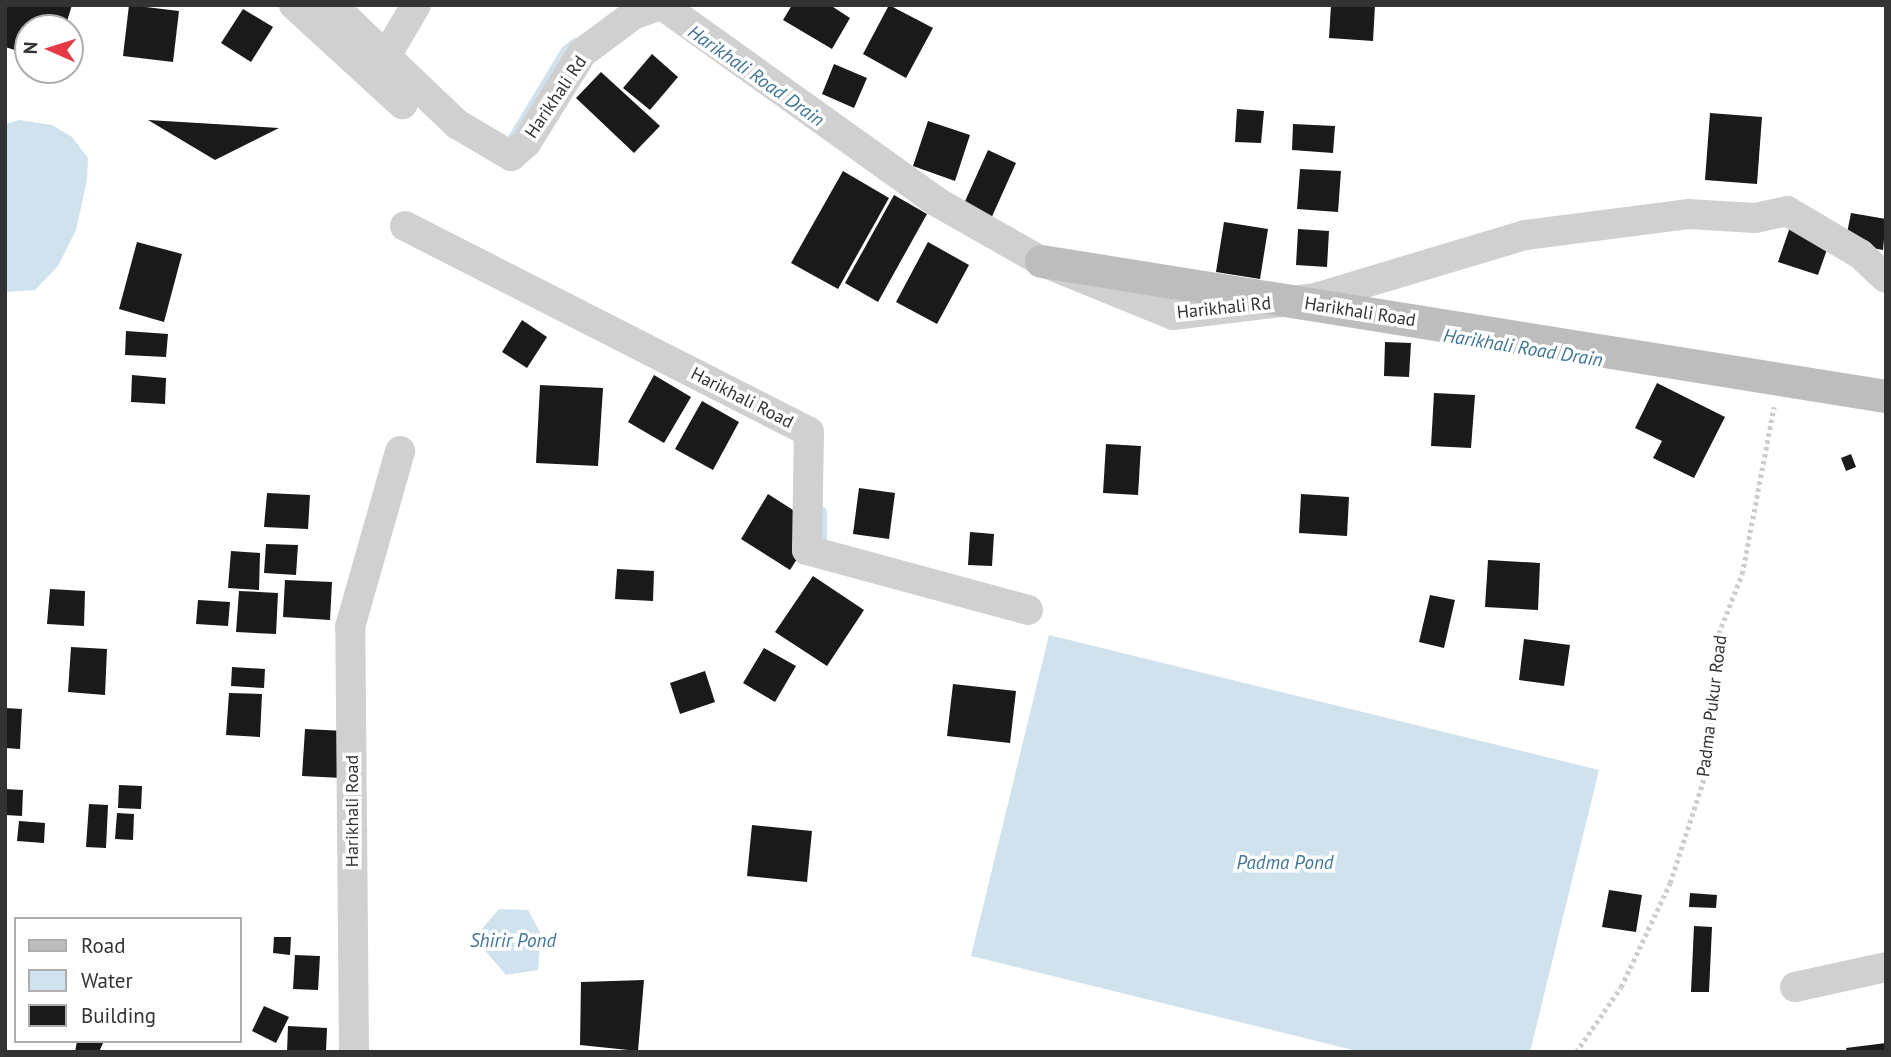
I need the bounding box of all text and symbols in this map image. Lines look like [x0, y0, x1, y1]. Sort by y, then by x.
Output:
north arrow [14, 14, 84, 84]
water label: Harikhali Road Drain [684, 20, 828, 132]
text: N [18, 41, 42, 55]
street label: Harikhali Rd [521, 52, 591, 142]
street label: Harikhali Rd [1176, 292, 1272, 324]
street label: Harikhali Road [1303, 293, 1417, 331]
water label: Harikhali Road Drain [1442, 324, 1604, 372]
street label: Harikhali Road [687, 363, 797, 433]
street label: Padma Pukur Road [1693, 634, 1731, 778]
street label: Harikhali Road [341, 755, 363, 867]
water label: Padma Pond [1237, 852, 1333, 874]
legend [14, 917, 242, 1043]
water label: Shirir Pond [470, 930, 556, 952]
text: Road [81, 932, 125, 959]
text: Water [81, 967, 133, 994]
text: Building [81, 1002, 156, 1029]

